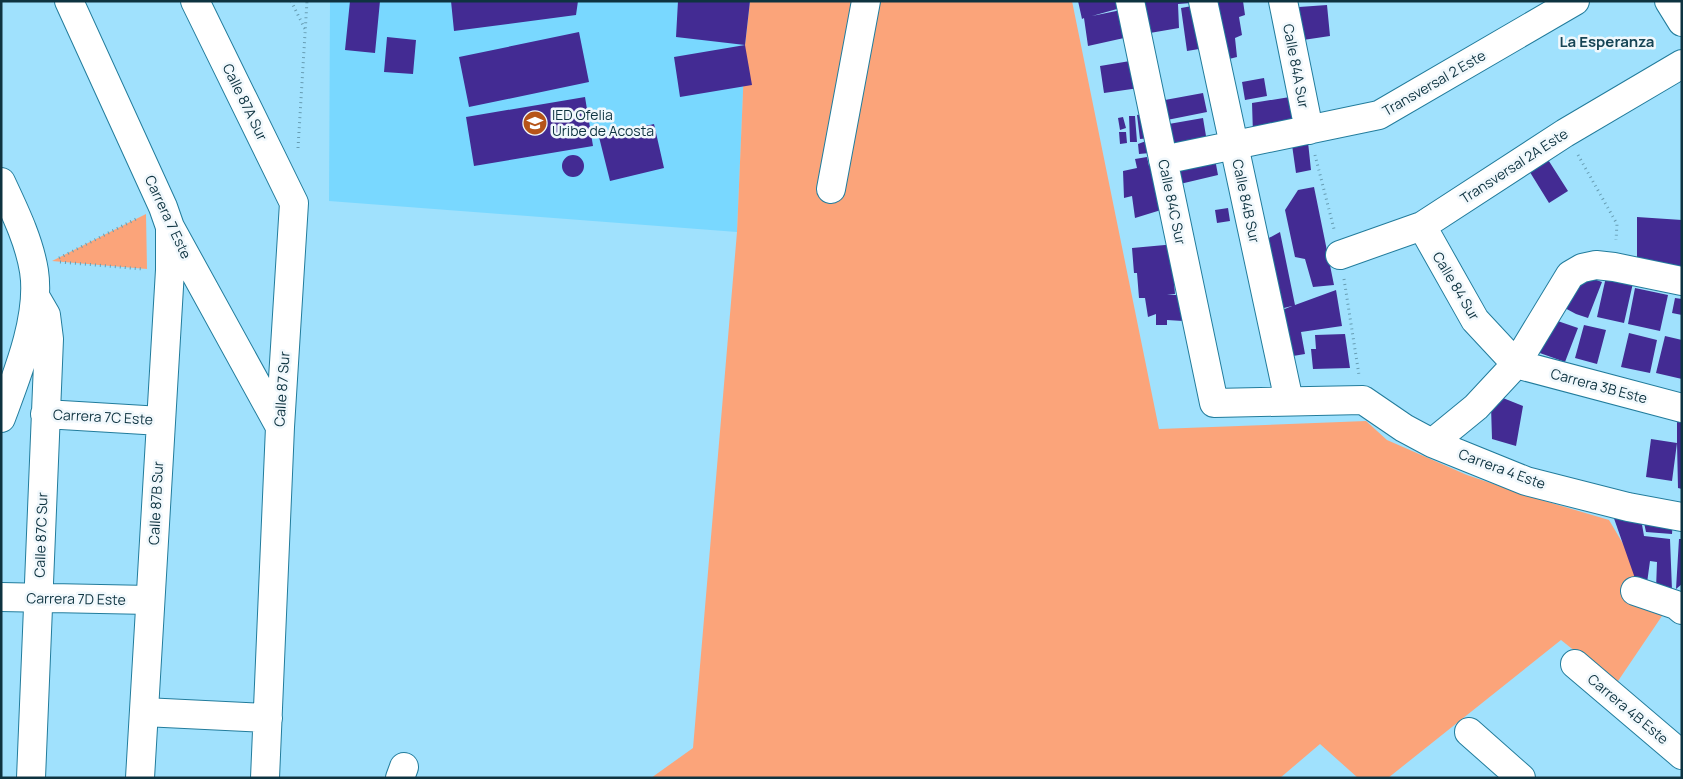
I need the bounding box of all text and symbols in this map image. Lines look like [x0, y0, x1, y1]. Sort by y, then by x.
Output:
street label: Calle 84A Sur [1279, 22, 1314, 110]
district label: La Esperanza [1560, 31, 1654, 52]
street label: Transversal 2 Este [1379, 45, 1489, 120]
street label: Calle 87A Sur [219, 60, 272, 144]
place label: IED Ofelia Uribe de Acosta [552, 105, 654, 140]
school or university icon: IED Ofelia Uribe de Acosta [522, 110, 548, 136]
street label: Transversal 2A Este [1456, 124, 1571, 208]
street label: Calle 84B Sur [1228, 157, 1265, 244]
street label: Calle 84C Sur [1154, 158, 1191, 246]
street label: Carrera 7 Este [141, 172, 196, 262]
street label: Calle 84 Sur [1429, 248, 1484, 323]
street label: Calle 87 Sur [269, 351, 294, 427]
street label: Carrera 3B Este [1549, 363, 1650, 408]
street label: Carrera 7C Este [53, 404, 153, 429]
street label: Carrera 4 Este [1456, 444, 1548, 493]
street label: Calle 87B Sur [144, 461, 167, 545]
street label: Calle 87C Sur [30, 492, 51, 578]
street label: Carrera 7D Este [26, 588, 126, 609]
street label: Carrera 4B Este [1584, 669, 1673, 748]

